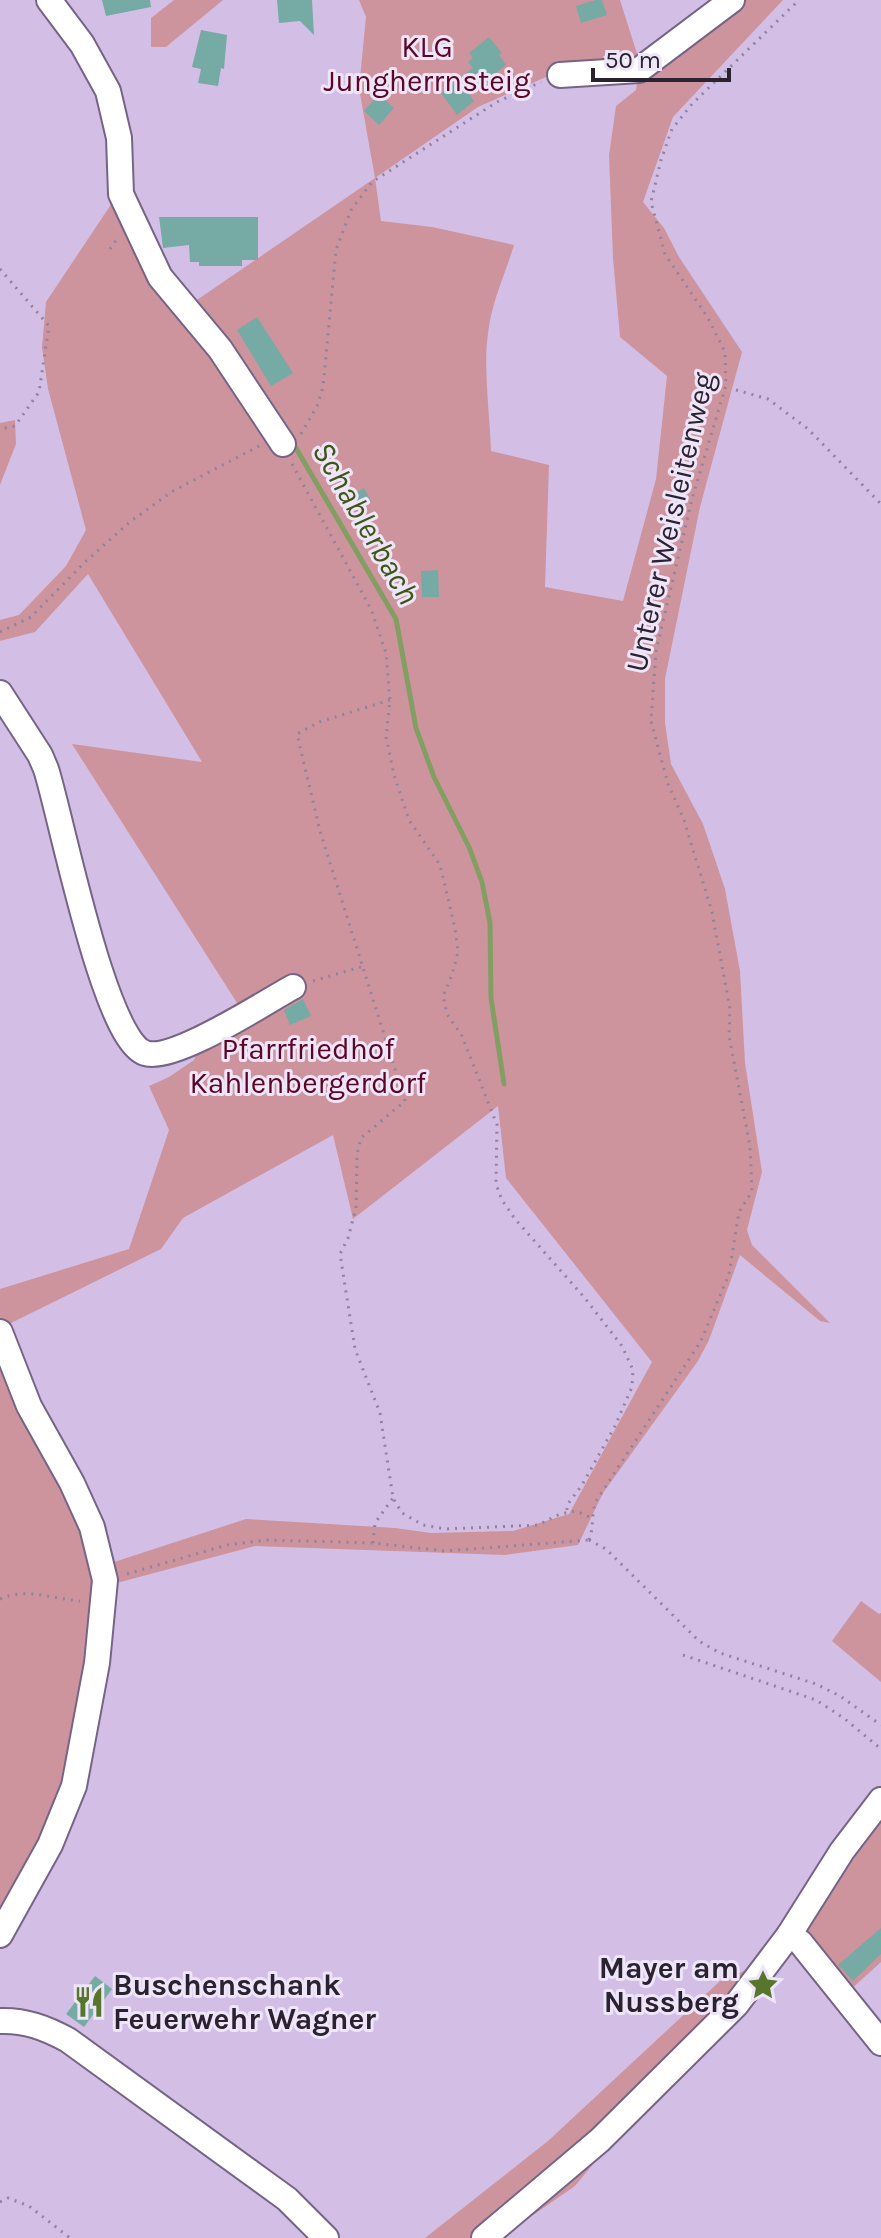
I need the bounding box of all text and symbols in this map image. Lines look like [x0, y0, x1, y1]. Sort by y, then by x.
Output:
park label: KLG Jungherrnsteig [324, 29, 531, 99]
scale bar [593, 32, 729, 82]
text: 50 m [605, 46, 661, 74]
street label: Unterer Weisleitenweg [618, 369, 722, 675]
water label: Schablerbach [305, 435, 427, 611]
park label: Pfarrfriedhof Kahlenbergerdorf [190, 1031, 427, 1101]
place label: Mayer am Nussberg [599, 1950, 739, 2020]
place label: Buschenschank Feuerwehr Wagner [113, 1967, 376, 2037]
place icon: Mayer am Nussberg [746, 1968, 780, 2002]
restaurant icon: Buschenschank Feuerwehr Wagner [72, 1985, 106, 2019]

